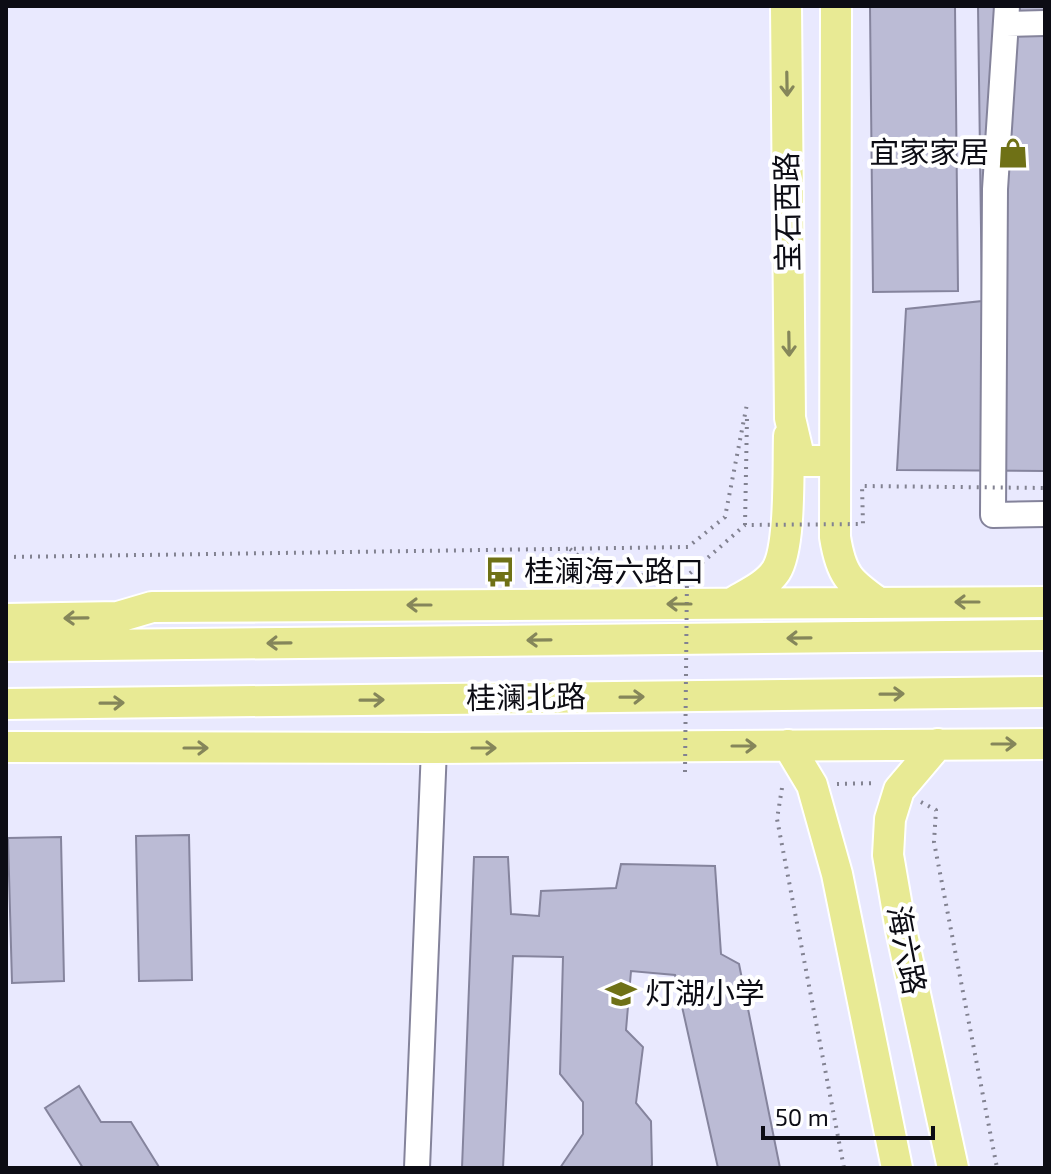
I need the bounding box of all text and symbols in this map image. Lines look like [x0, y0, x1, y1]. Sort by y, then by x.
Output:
one-way arrow [779, 70, 795, 97]
place label: 宜家家居 [869, 133, 989, 169]
shop icon: 宜家家居 [996, 136, 1030, 170]
street label: 宝石西路 [767, 152, 805, 272]
one-way arrow [781, 330, 797, 357]
place label: 桂澜海六路口 [524, 552, 704, 588]
bus stop icon: 桂澜海六路口 [483, 555, 517, 589]
one-way arrow [954, 594, 981, 610]
one-way arrow [666, 596, 693, 612]
one-way arrow [406, 597, 433, 613]
one-way arrow [63, 610, 90, 625]
one-way arrow [786, 630, 813, 646]
one-way arrow [526, 633, 553, 648]
one-way arrow [266, 635, 293, 651]
street label: 桂澜北路 [466, 677, 586, 715]
one-way arrow [878, 686, 905, 702]
one-way arrow [618, 689, 645, 705]
one-way arrow [358, 692, 385, 708]
one-way arrow [98, 695, 125, 710]
one-way arrow [990, 736, 1017, 752]
one-way arrow [730, 738, 757, 754]
one-way arrow [182, 740, 209, 756]
one-way arrow [470, 740, 497, 755]
street label: 海六路 [882, 902, 934, 997]
place label: 灯湖小学 [645, 974, 765, 1010]
school or university icon: 灯湖小学 [604, 977, 638, 1011]
scale bar [763, 1090, 933, 1140]
text: 50 m [775, 1102, 829, 1131]

